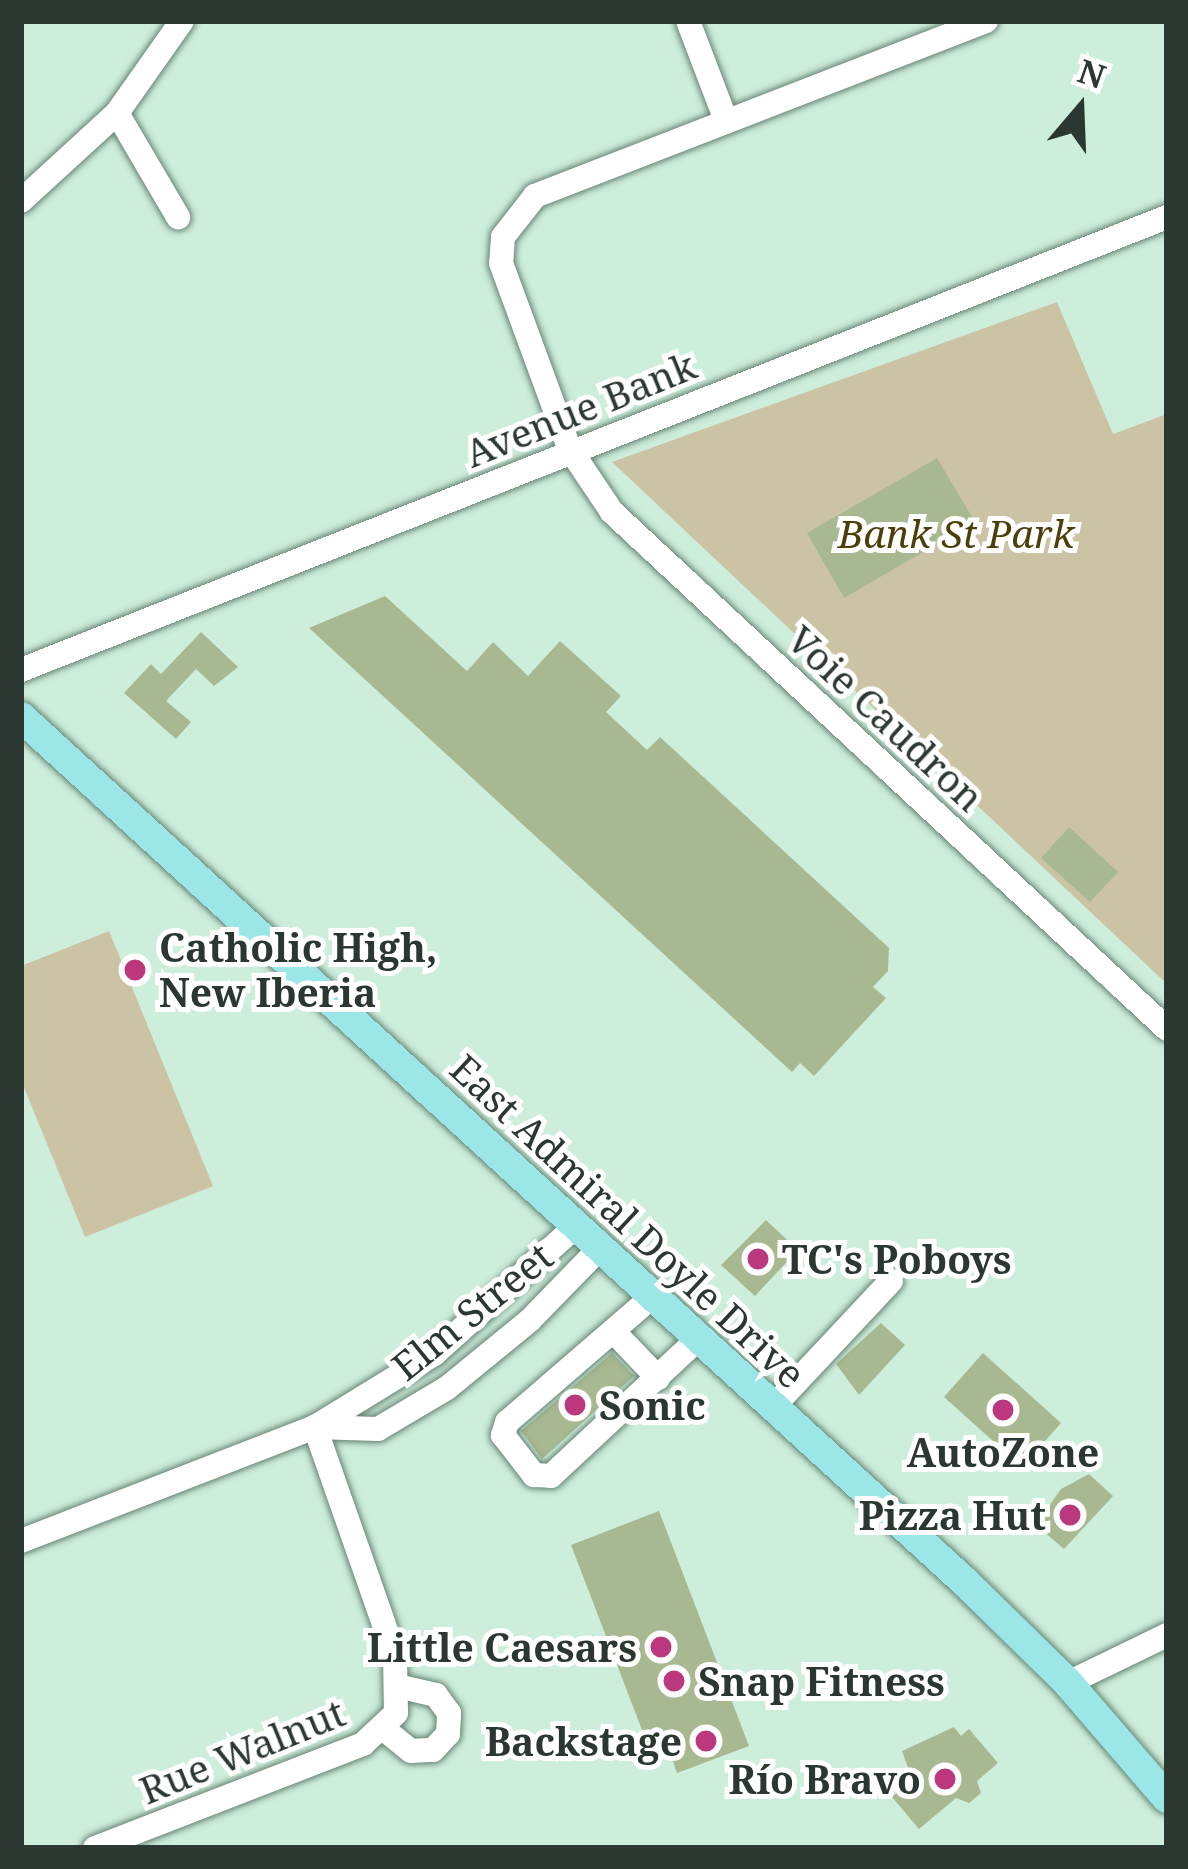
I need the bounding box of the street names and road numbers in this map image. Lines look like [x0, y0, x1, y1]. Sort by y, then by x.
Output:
street label: Avenue Bank [458, 341, 702, 477]
street label: Voie Caudron [778, 615, 994, 821]
street label: East Admiral Doyle Drive [441, 1045, 815, 1397]
street label: Elm Street [383, 1232, 561, 1390]
street label: Rue Walnut [133, 1689, 351, 1813]

